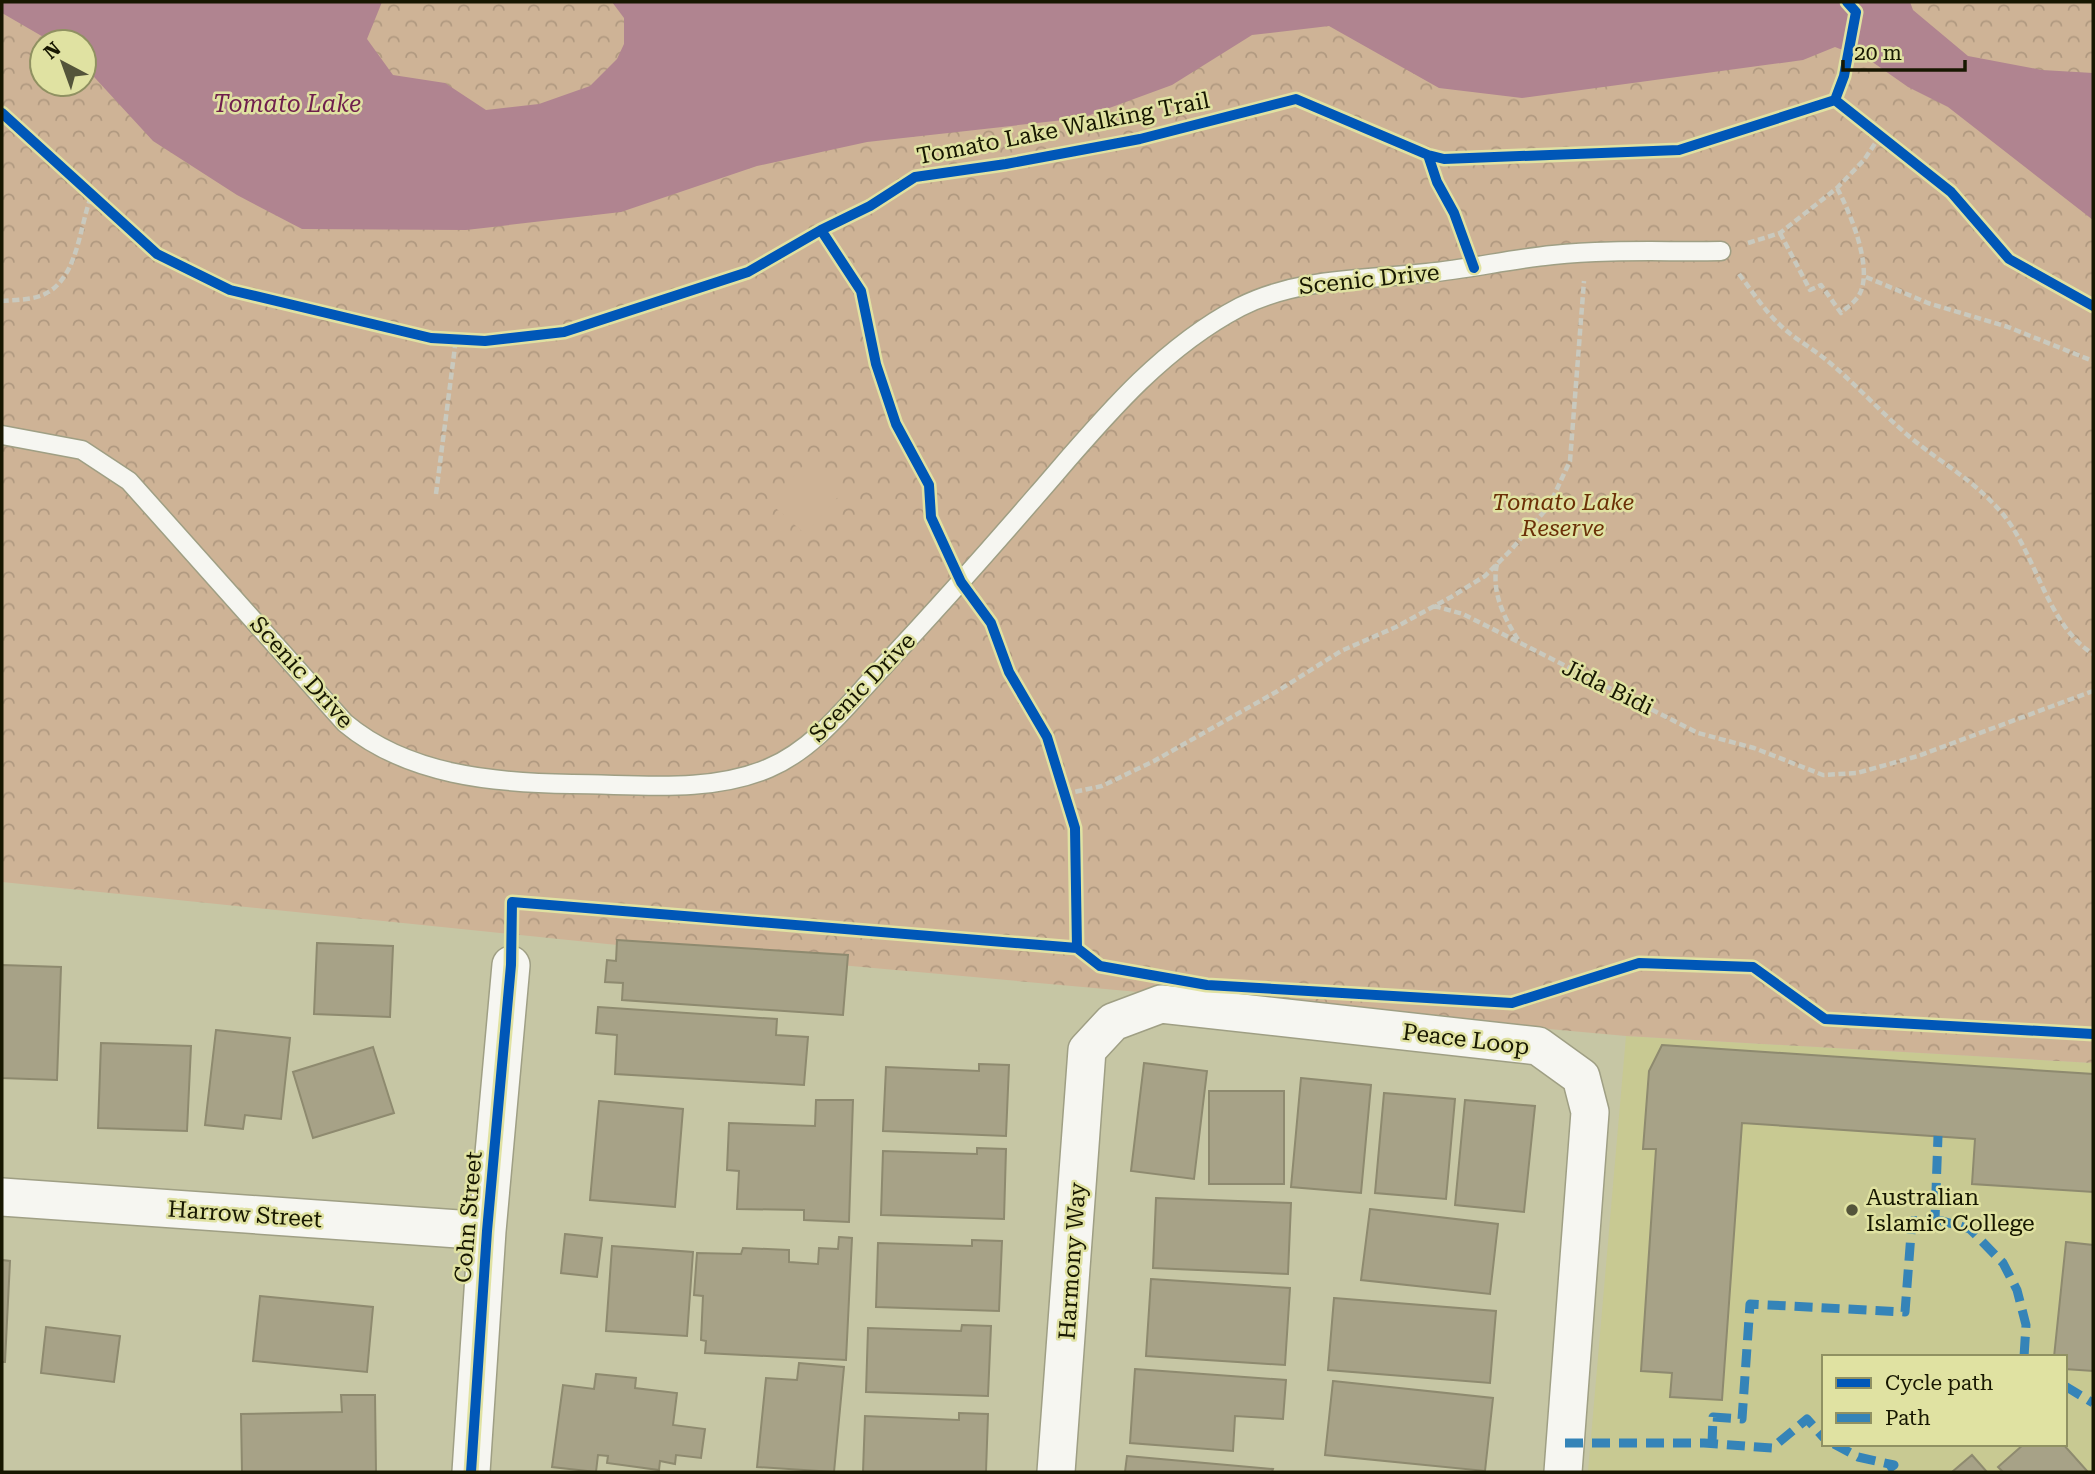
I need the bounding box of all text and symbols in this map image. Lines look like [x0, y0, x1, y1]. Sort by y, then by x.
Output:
north arrow [28, 28, 98, 98]
scale bar [1843, 28, 1966, 72]
text: N [39, 37, 66, 64]
text: 20 m [1854, 41, 1902, 65]
street label: Tomato Lake Walking Trail [914, 87, 1212, 170]
water label: Tomato Lake [213, 90, 361, 118]
street label: Scenic Drive [1297, 259, 1441, 300]
park label: Tomato Lake Reserve [1492, 489, 1634, 542]
street label: Scenic Drive [244, 611, 359, 734]
street label: Scenic Drive [804, 627, 921, 747]
street label: Jida Bidi [1558, 654, 1658, 721]
street label: Peace Loop [1401, 1018, 1531, 1061]
street label: Cohn Street [449, 1150, 488, 1284]
street label: Harmony Way [1054, 1181, 1091, 1341]
place label: Australian Islamic College [1866, 1184, 2035, 1237]
street label: Harrow Street [167, 1196, 323, 1233]
marker: Australian Islamic College [1844, 1202, 1860, 1218]
legend [1822, 1355, 2067, 1446]
text: Cycle path [1885, 1371, 1994, 1395]
text: Path [1885, 1406, 1931, 1430]

